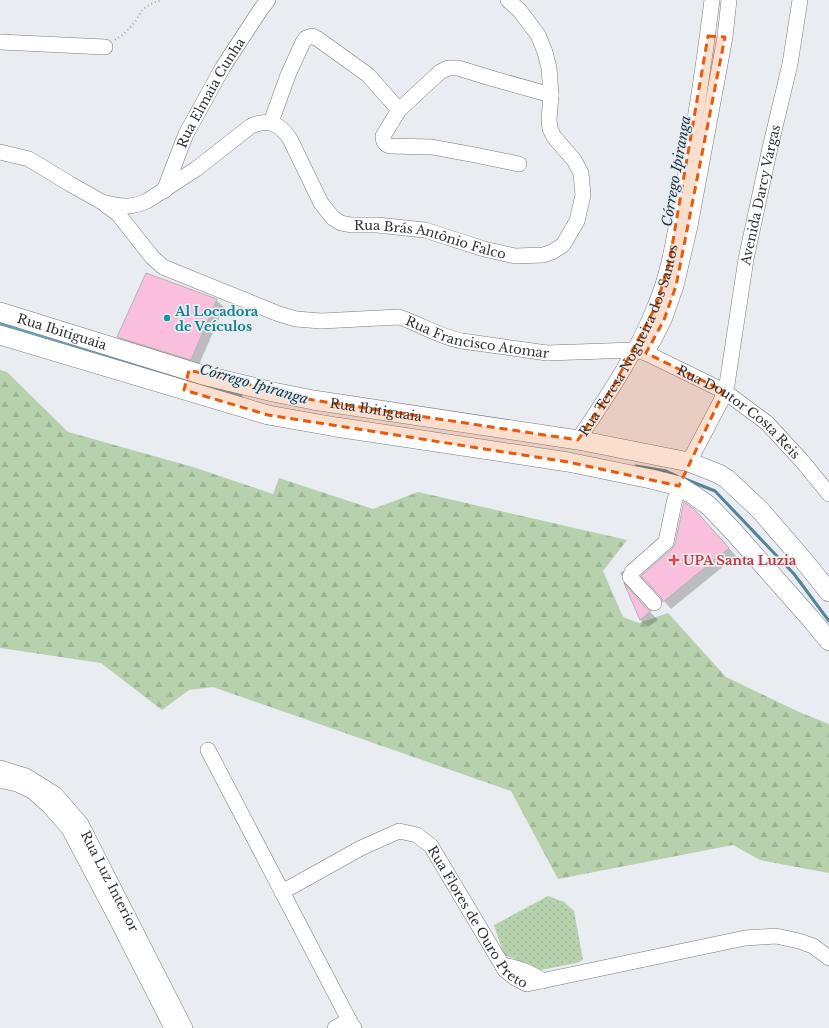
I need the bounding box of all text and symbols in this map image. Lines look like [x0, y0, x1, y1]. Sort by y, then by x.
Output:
street label: Rua Elmaia Cunha [173, 34, 249, 150]
water label: Córrego Ipiranga [657, 114, 695, 228]
street label: Avenida Darcy Vargas [737, 123, 784, 267]
street label: Rua Brás Antônio Falco [354, 217, 508, 262]
street label: Rua Teresa Nogueira dos Santos [575, 243, 681, 439]
place label: Al Locadora de Veículos [174, 303, 259, 335]
street label: Rua Ibitiguaia [15, 309, 110, 353]
street label: Rua Francisco Atomar [403, 312, 551, 362]
marker: Al Locadora de Veículos [162, 313, 172, 323]
water label: Córrego Ipiranga [198, 360, 310, 408]
street label: Rua Doutor Costa Reis [675, 361, 804, 462]
street label: Rua Ibitiguaia [329, 394, 424, 425]
place label: UPA Santa Luzia [683, 552, 797, 569]
marker: UPA Santa Luzia [668, 554, 680, 566]
street label: Rua Luz Interior [77, 828, 143, 935]
street label: Rua Flores de Ouro Preto [424, 842, 531, 992]

